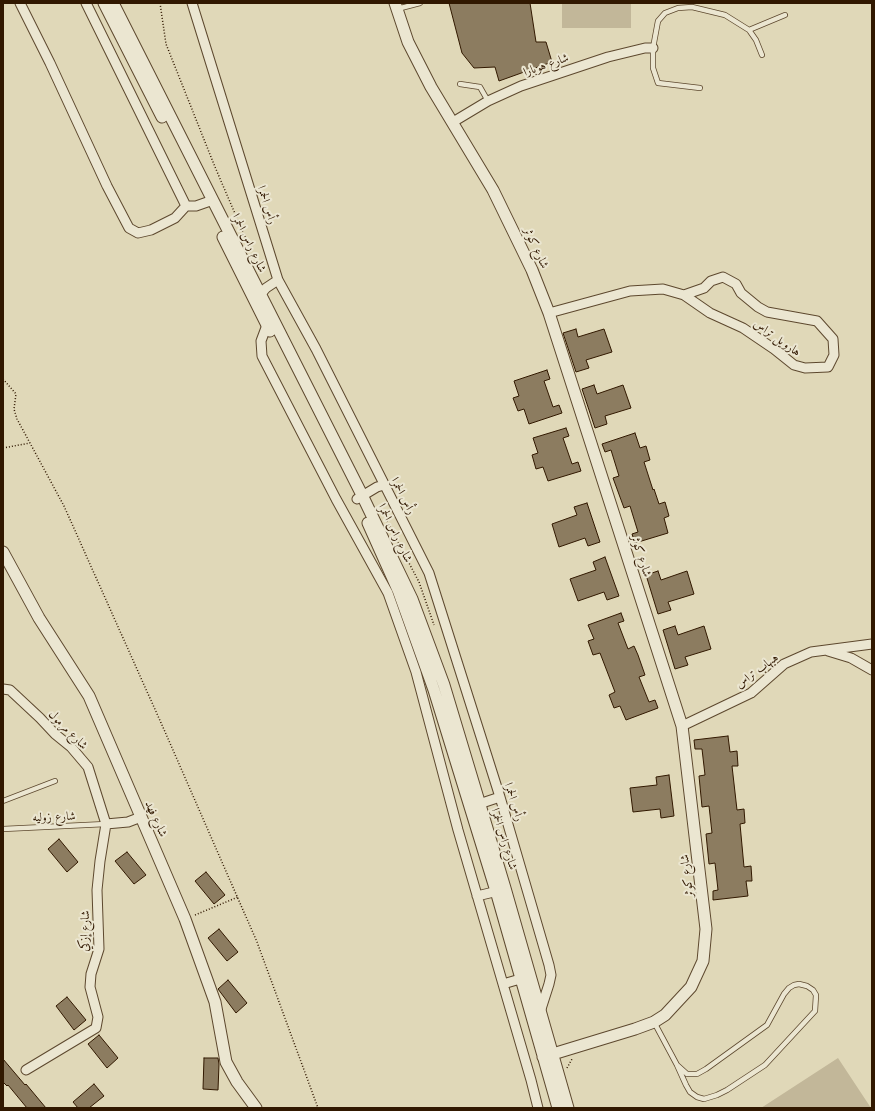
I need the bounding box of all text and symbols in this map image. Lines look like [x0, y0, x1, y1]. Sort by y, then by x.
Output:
street label: شارع هوبارا [521, 51, 571, 79]
street label: رأس الحمرا [254, 184, 280, 226]
street label: شارع راس الحمرا [229, 211, 269, 275]
street label: شارع كوثر [520, 225, 552, 271]
street label: هارويل تراس [751, 317, 803, 359]
street label: رأس الحمرا [388, 475, 418, 517]
street label: شارع راس الحمرا [375, 501, 415, 565]
street label: شارع كوثر [627, 533, 655, 579]
street label: هبهاب تراس [733, 651, 781, 691]
street label: شارع مرمول [45, 707, 91, 753]
street label: رأس الحمرا [501, 781, 527, 823]
street label: شارع فهد [142, 799, 170, 839]
street label: شارع راس الحمرا [488, 806, 520, 872]
street label: شارع زوليه [32, 809, 76, 825]
street label: شارع كوثر [677, 854, 697, 898]
street label: شارع إزكي [77, 910, 93, 952]

